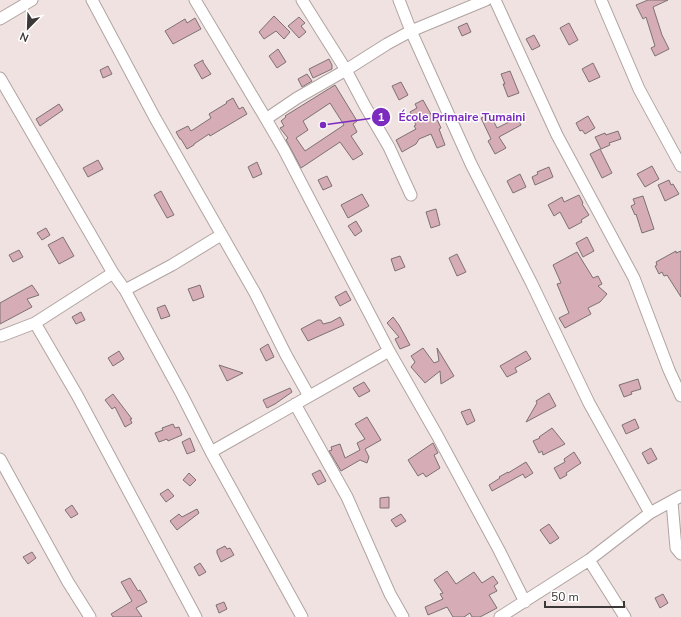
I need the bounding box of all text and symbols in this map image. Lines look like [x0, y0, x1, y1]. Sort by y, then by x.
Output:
north arrow [8, 8, 48, 48]
text: N [18, 28, 31, 45]
callout: École Primaire Tumaini [371, 105, 534, 129]
text: 1 [377, 109, 385, 125]
text: École Primaire Tumaini [399, 109, 525, 125]
scale bar [545, 583, 624, 609]
text: 50 m [551, 589, 579, 605]

